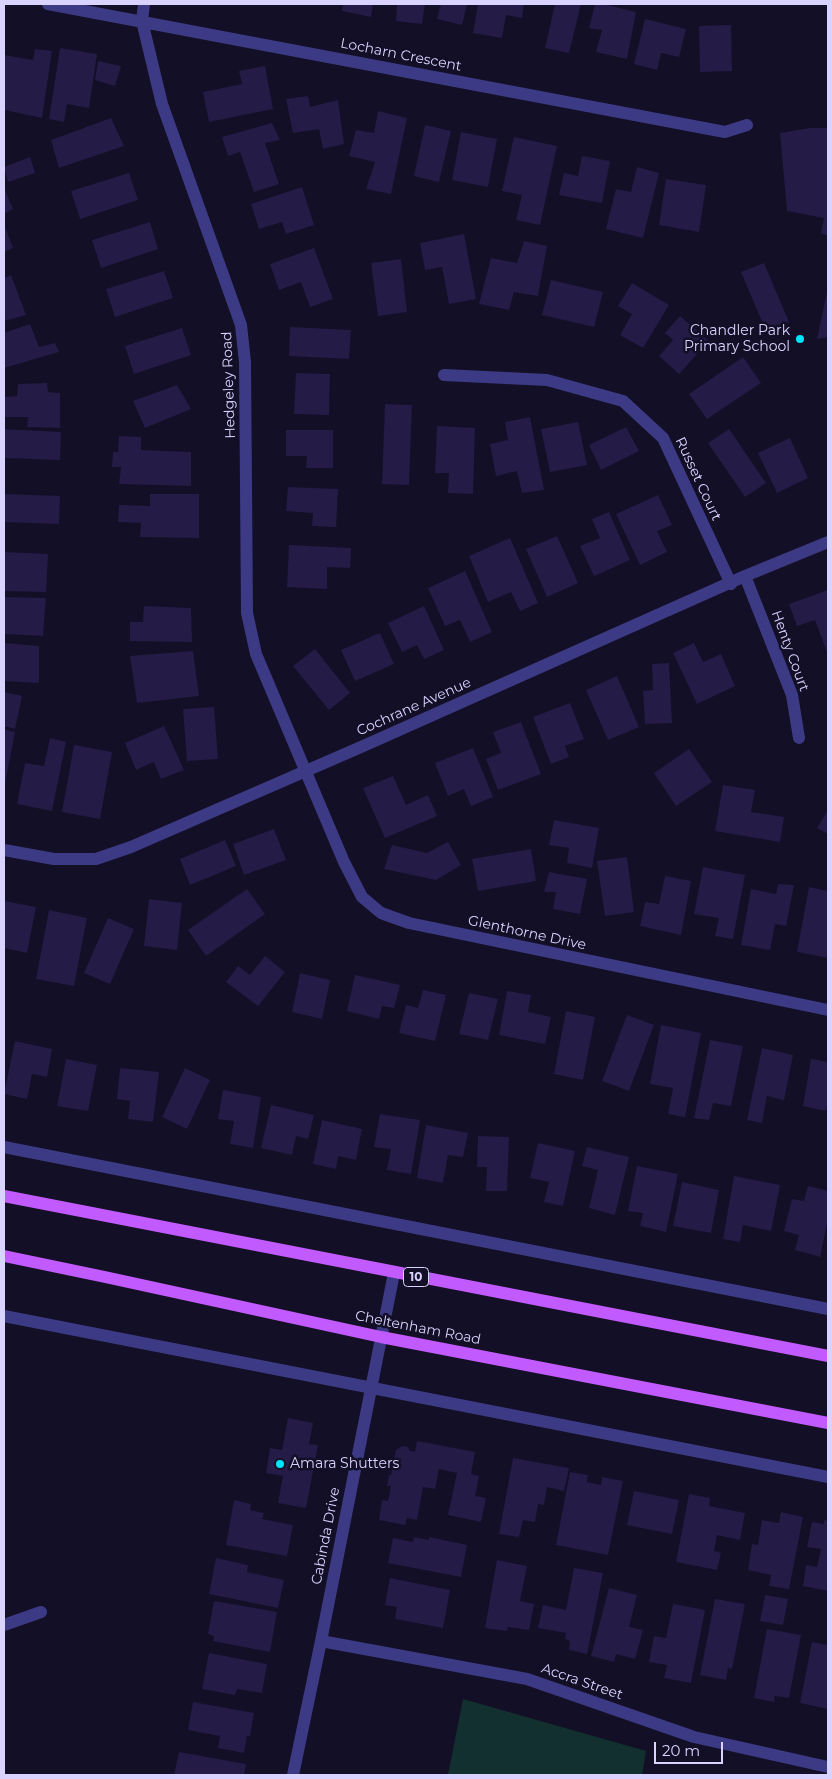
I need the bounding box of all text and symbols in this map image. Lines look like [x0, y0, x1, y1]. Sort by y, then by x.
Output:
street label: Locharn Crescent [339, 35, 463, 75]
place label: Chandler Park Primary School [684, 323, 790, 356]
street label: Hedgeley Road [219, 331, 239, 439]
marker: Chandler Park Primary School [794, 333, 806, 345]
street label: Russet Court [671, 435, 725, 523]
street label: Henty Court [768, 608, 812, 694]
street label: Cochrane Avenue [354, 674, 474, 740]
street label: Glenthorne Drive [466, 912, 588, 954]
road number: 10 [404, 1268, 428, 1286]
street label: Cheltenham Road [354, 1308, 482, 1348]
place label: Amara Shutters [290, 1456, 399, 1472]
marker: Amara Shutters [274, 1458, 286, 1470]
street label: Cabinda Drive [308, 1486, 344, 1586]
street label: Accra Street [539, 1660, 625, 1704]
scale bar [657, 1732, 726, 1764]
text: 20 m [662, 1741, 700, 1760]

